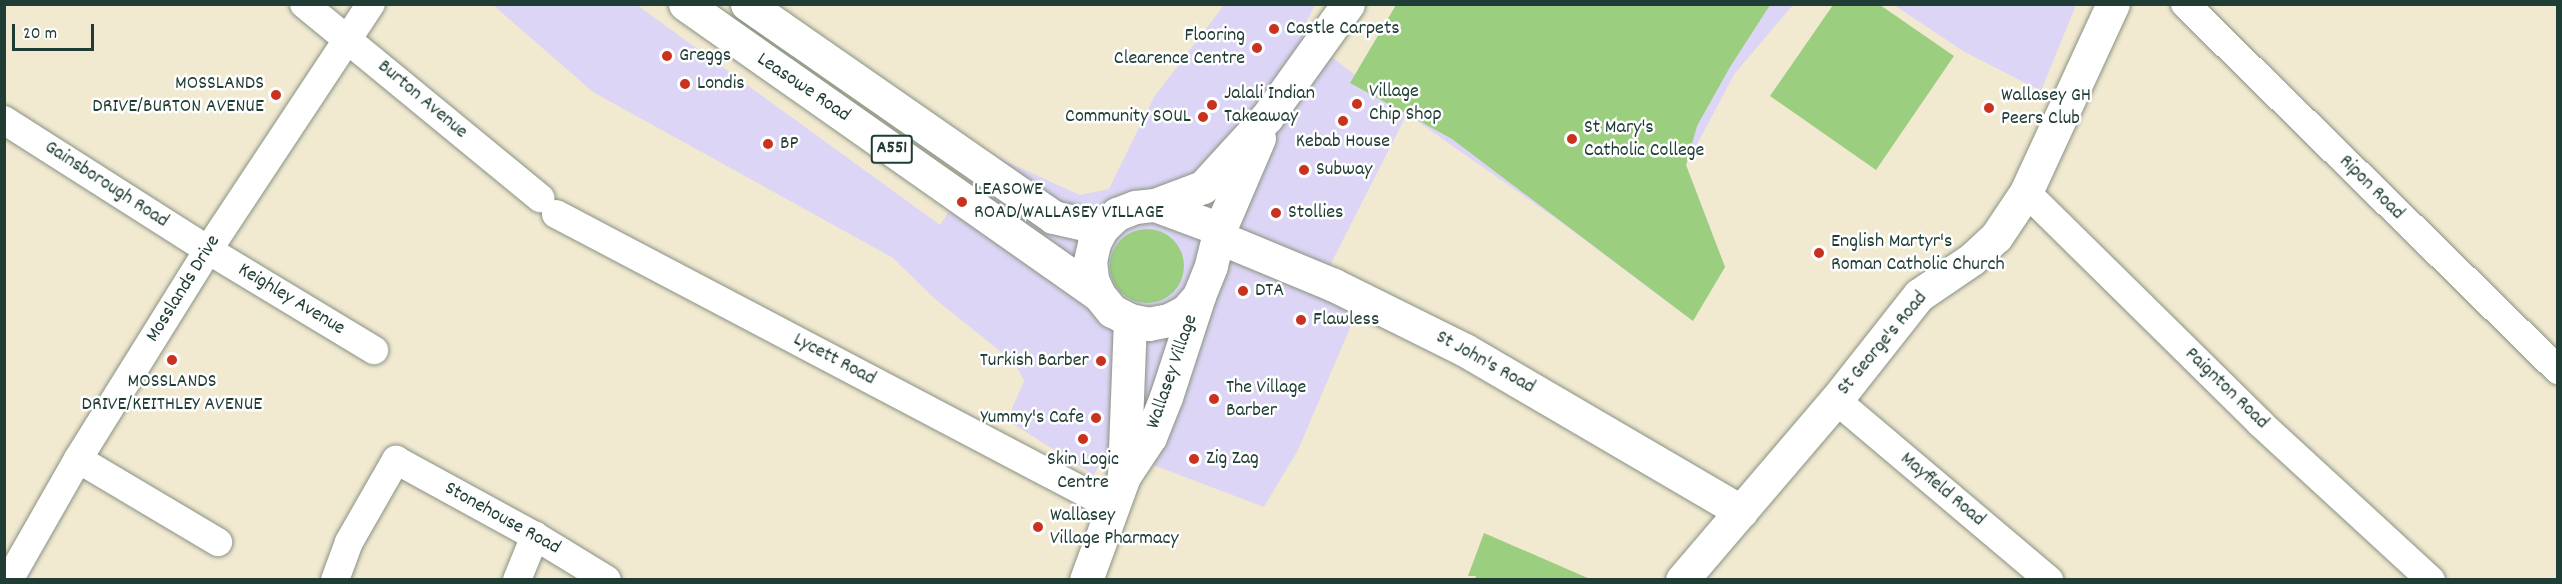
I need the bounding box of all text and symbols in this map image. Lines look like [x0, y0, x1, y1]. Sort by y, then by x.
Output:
scale bar [15, 12, 98, 50]
place label: Castle Carpets [1286, 17, 1400, 41]
text: 20 m [23, 22, 57, 47]
marker: Castle Carpets [1267, 22, 1281, 36]
place label: Flooring Clearence Centre [1114, 24, 1245, 71]
marker: Flooring Clearence Centre [1250, 41, 1264, 55]
place label: Greggs [679, 44, 731, 68]
street label: Leasowe Road [752, 48, 854, 128]
marker: Greggs [660, 49, 674, 63]
street label: Burton Avenue [372, 55, 472, 145]
place label: MOSSLANDS DRIVE/BURTON AVENUE [92, 72, 264, 119]
place label: Londis [697, 72, 745, 96]
marker: Londis [678, 77, 692, 91]
place label: Village Chip Shop [1369, 80, 1442, 127]
place label: Jalali Indian Takeaway [1224, 82, 1315, 129]
place label: Wallasey GH Peers Club [2001, 84, 2091, 131]
marker: MOSSLANDS DRIVE/BURTON AVENUE [269, 88, 283, 102]
marker: Village Chip Shop [1350, 97, 1364, 111]
marker: Jalali Indian Takeaway [1205, 98, 1219, 112]
marker: Wallasey GH Peers Club [1982, 101, 1996, 115]
place label: Community SOUL [1065, 105, 1191, 129]
marker: Community SOUL [1196, 110, 1210, 124]
marker: Kebab House [1336, 114, 1350, 128]
place label: St Mary's Catholic College [1584, 116, 1704, 163]
place label: Kebab House [1296, 130, 1390, 154]
place label: BP [780, 132, 799, 156]
marker: St Mary's Catholic College [1565, 132, 1579, 146]
road number: A551 [870, 134, 914, 164]
street label: Gainsborough Road [39, 136, 173, 234]
marker: BP [761, 137, 775, 151]
street label: Ripon Road [2333, 150, 2409, 226]
place label: Subway [1316, 158, 1372, 182]
marker: Subway [1297, 163, 1311, 177]
place label: LEASOWE ROAD/WALLASEY VILLAGE [974, 178, 1164, 225]
marker: LEASOWE ROAD/WALLASEY VILLAGE [955, 195, 969, 209]
place label: Stollies [1288, 201, 1343, 225]
marker: Stollies [1269, 206, 1283, 220]
place label: English Martyr's Roman Catholic Church [1831, 230, 2005, 277]
street label: Mosslands Drive [142, 231, 226, 347]
marker: English Martyr's Roman Catholic Church [1812, 246, 1826, 260]
street label: Keighley Avenue [233, 259, 349, 341]
place label: DTA [1255, 279, 1284, 303]
marker: DTA [1236, 284, 1250, 298]
street label: St George's Road [1833, 287, 1933, 401]
place label: Flawless [1313, 308, 1379, 332]
street label: Wallasey Village [1142, 312, 1204, 432]
marker: Flawless [1294, 313, 1308, 327]
street label: St John's Road [1431, 326, 1539, 400]
street label: Lycett Road [789, 328, 879, 392]
street label: Paignton Road [2179, 343, 2273, 435]
place label: Turkish Barber [980, 349, 1089, 373]
marker: MOSSLANDS DRIVE/KEITHLEY AVENUE [165, 353, 179, 367]
marker: Turkish Barber [1094, 354, 1108, 368]
place label: MOSSLANDS DRIVE/KEITHLEY AVENUE [82, 370, 262, 417]
place label: The Village Barber [1226, 376, 1306, 423]
marker: The Village Barber [1207, 392, 1221, 406]
place label: Yummy's Cafe [980, 406, 1084, 430]
marker: Yummy's Cafe [1089, 411, 1103, 425]
marker: Skin Logic Centre [1076, 432, 1090, 446]
place label: Zig Zag [1206, 447, 1259, 471]
place label: Skin Logic Centre [1047, 448, 1119, 495]
street label: Mayfield Road [1895, 448, 1989, 532]
marker: Zig Zag [1187, 452, 1201, 466]
street label: Stonehouse Road [440, 477, 564, 561]
place label: Wallasey Village Pharmacy [1050, 504, 1179, 551]
marker: Wallasey Village Pharmacy [1031, 520, 1045, 534]

